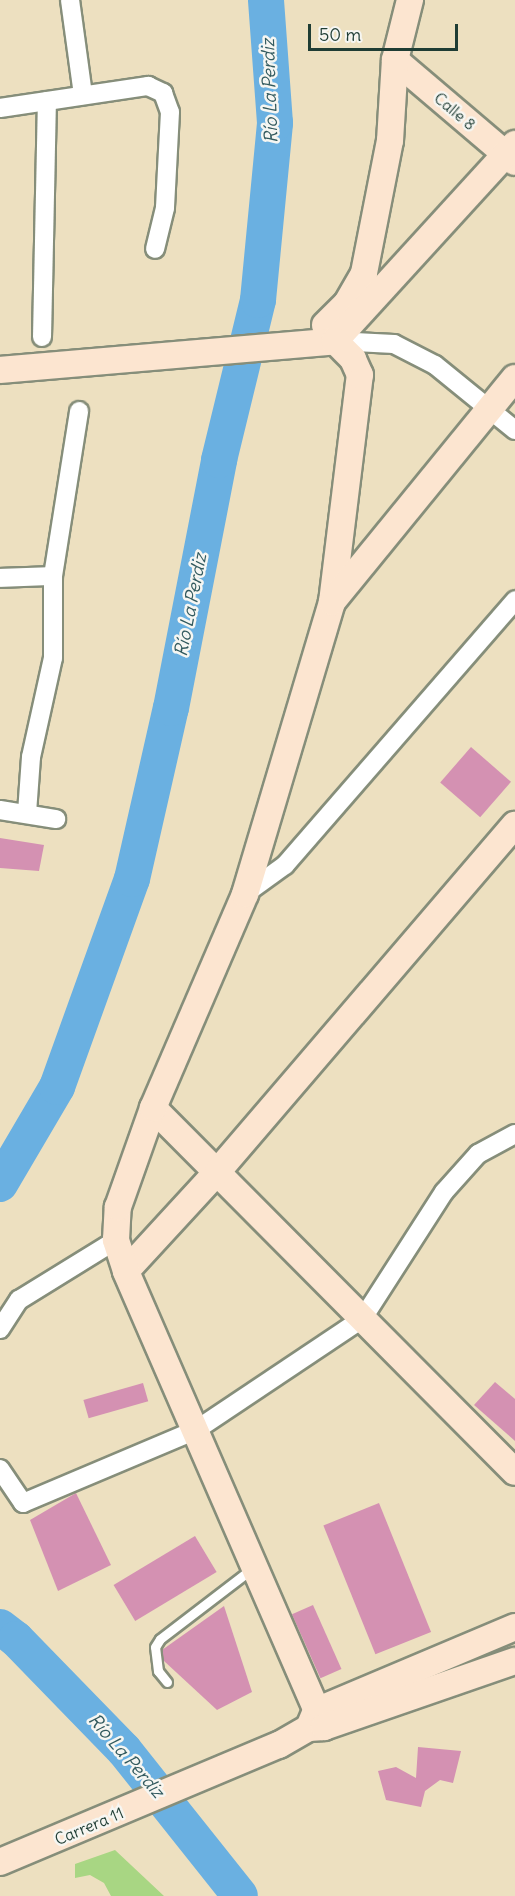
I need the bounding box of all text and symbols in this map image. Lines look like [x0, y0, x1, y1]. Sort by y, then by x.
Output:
scale bar [311, 12, 461, 50]
text: 50 m [319, 23, 361, 46]
water label: Río La Perdiz [257, 38, 283, 144]
street label: Calle 8 [430, 88, 480, 134]
water label: Río La Perdiz [170, 552, 212, 658]
water label: Río La Perdiz [84, 1710, 168, 1802]
street label: Carrera 11 [52, 1803, 126, 1849]

